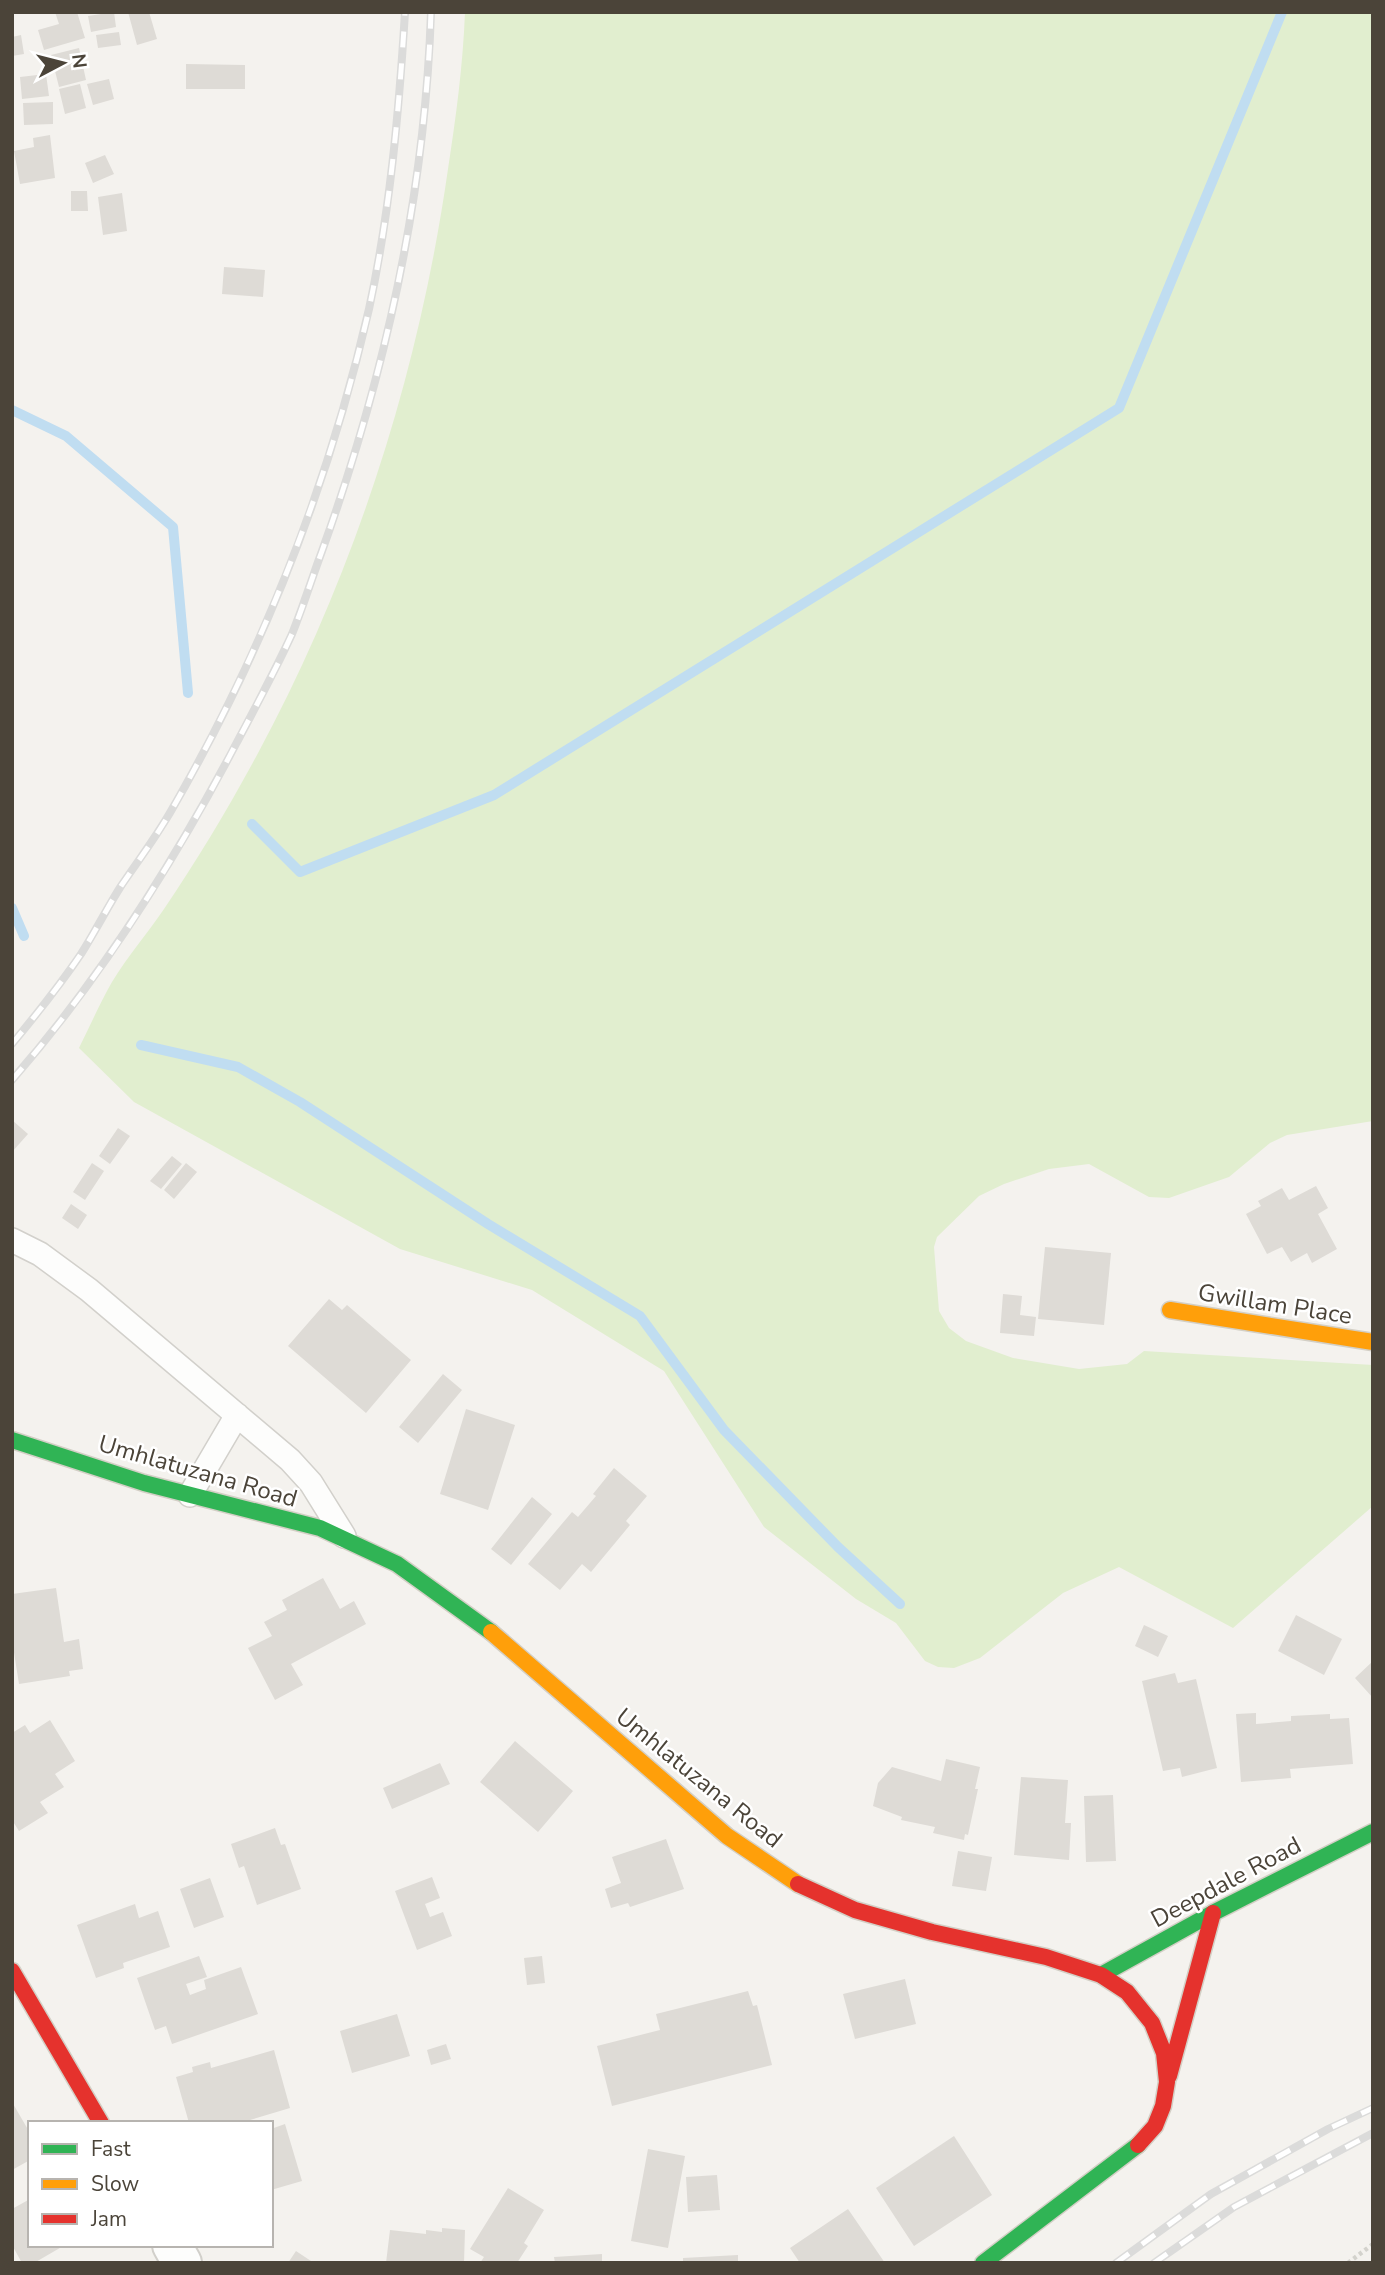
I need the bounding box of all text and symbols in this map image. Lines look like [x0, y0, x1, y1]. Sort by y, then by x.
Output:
north arrow [28, 28, 98, 98]
text: N [65, 52, 93, 70]
street label: Gwillam Place [1196, 1276, 1354, 1332]
street label: Umhlatuzana Road [95, 1427, 301, 1515]
street label: Umhlatuzana Road [609, 1701, 789, 1855]
street label: Deepdale Road [1145, 1829, 1307, 1935]
legend [28, 2121, 273, 2247]
text: Fast [91, 2135, 131, 2163]
text: Slow [91, 2170, 140, 2198]
text: Jam [90, 2205, 127, 2233]

